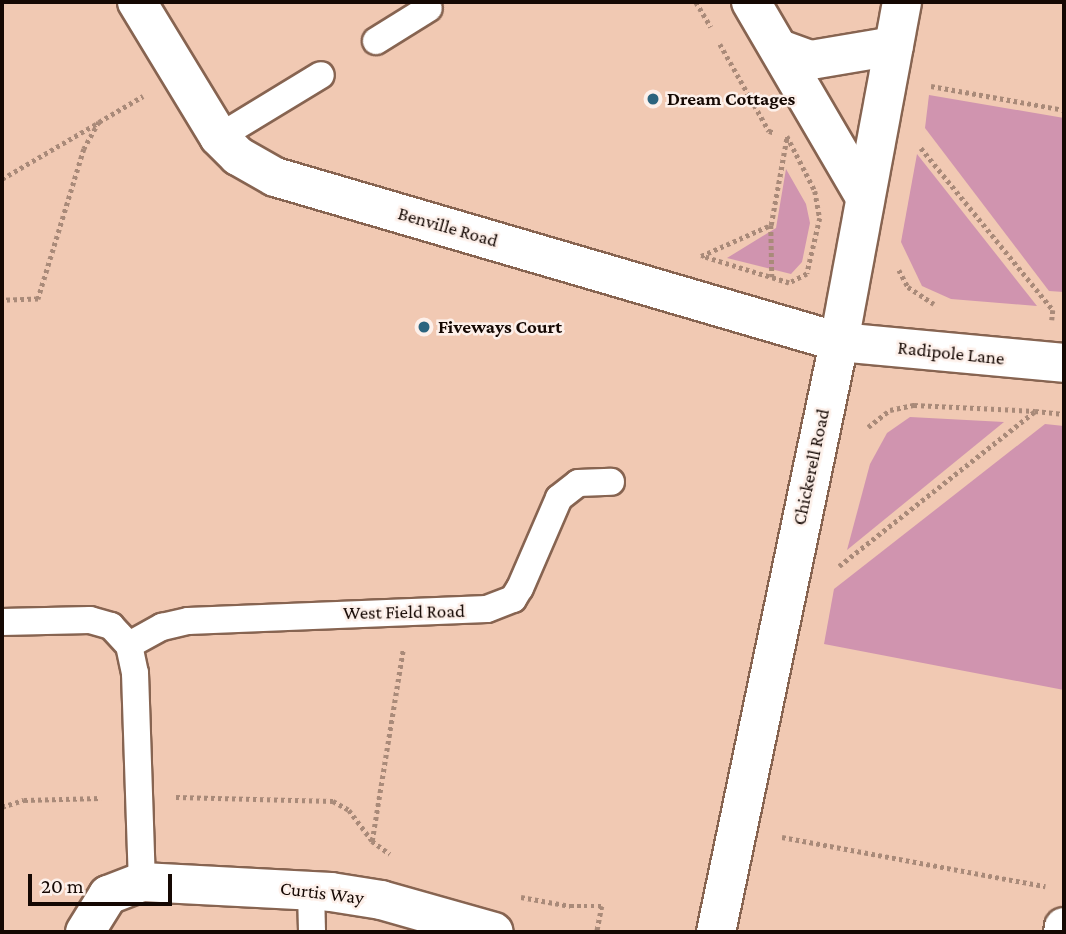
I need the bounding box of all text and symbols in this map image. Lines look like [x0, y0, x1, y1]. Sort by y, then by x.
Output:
place label: Dream Cottages [667, 88, 795, 110]
marker: Dream Cottages [645, 91, 661, 107]
street label: Benville Road [395, 202, 501, 252]
place label: Fiveways Court [438, 316, 562, 338]
marker: Fiveways Court [416, 319, 432, 335]
street label: Radipole Lane [896, 336, 1006, 370]
street label: Chickerell Road [788, 407, 834, 527]
street label: West Field Road [343, 600, 465, 624]
scale bar [32, 860, 175, 904]
text: 20 m [41, 874, 84, 898]
street label: Curtis Way [279, 877, 365, 909]

